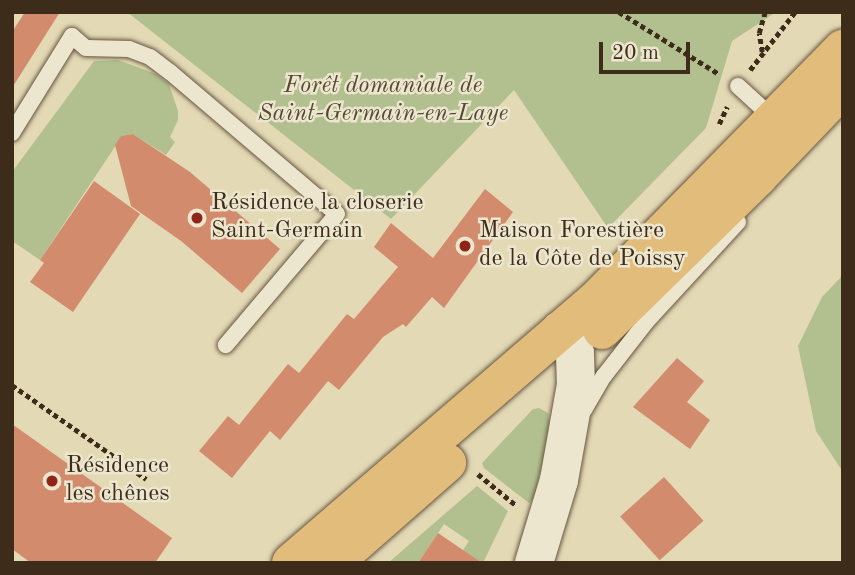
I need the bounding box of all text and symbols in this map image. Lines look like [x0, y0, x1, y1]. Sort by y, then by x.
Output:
scale bar [603, 28, 694, 72]
text: 20 m [612, 43, 659, 64]
park label: Forêt domaniale de Saint-Germain-en-Laye [258, 73, 508, 129]
place label: Résidence la closerie Saint-Germain [211, 190, 424, 246]
marker: Résidence la closerie Saint-Germain [189, 210, 205, 226]
place label: Maison Forestière de la Côte de Poissy [479, 218, 686, 274]
marker: Maison Forestière de la Côte de Poissy [457, 238, 473, 254]
place label: Résidence les chênes [66, 453, 170, 509]
marker: Résidence les chênes [44, 473, 60, 489]

